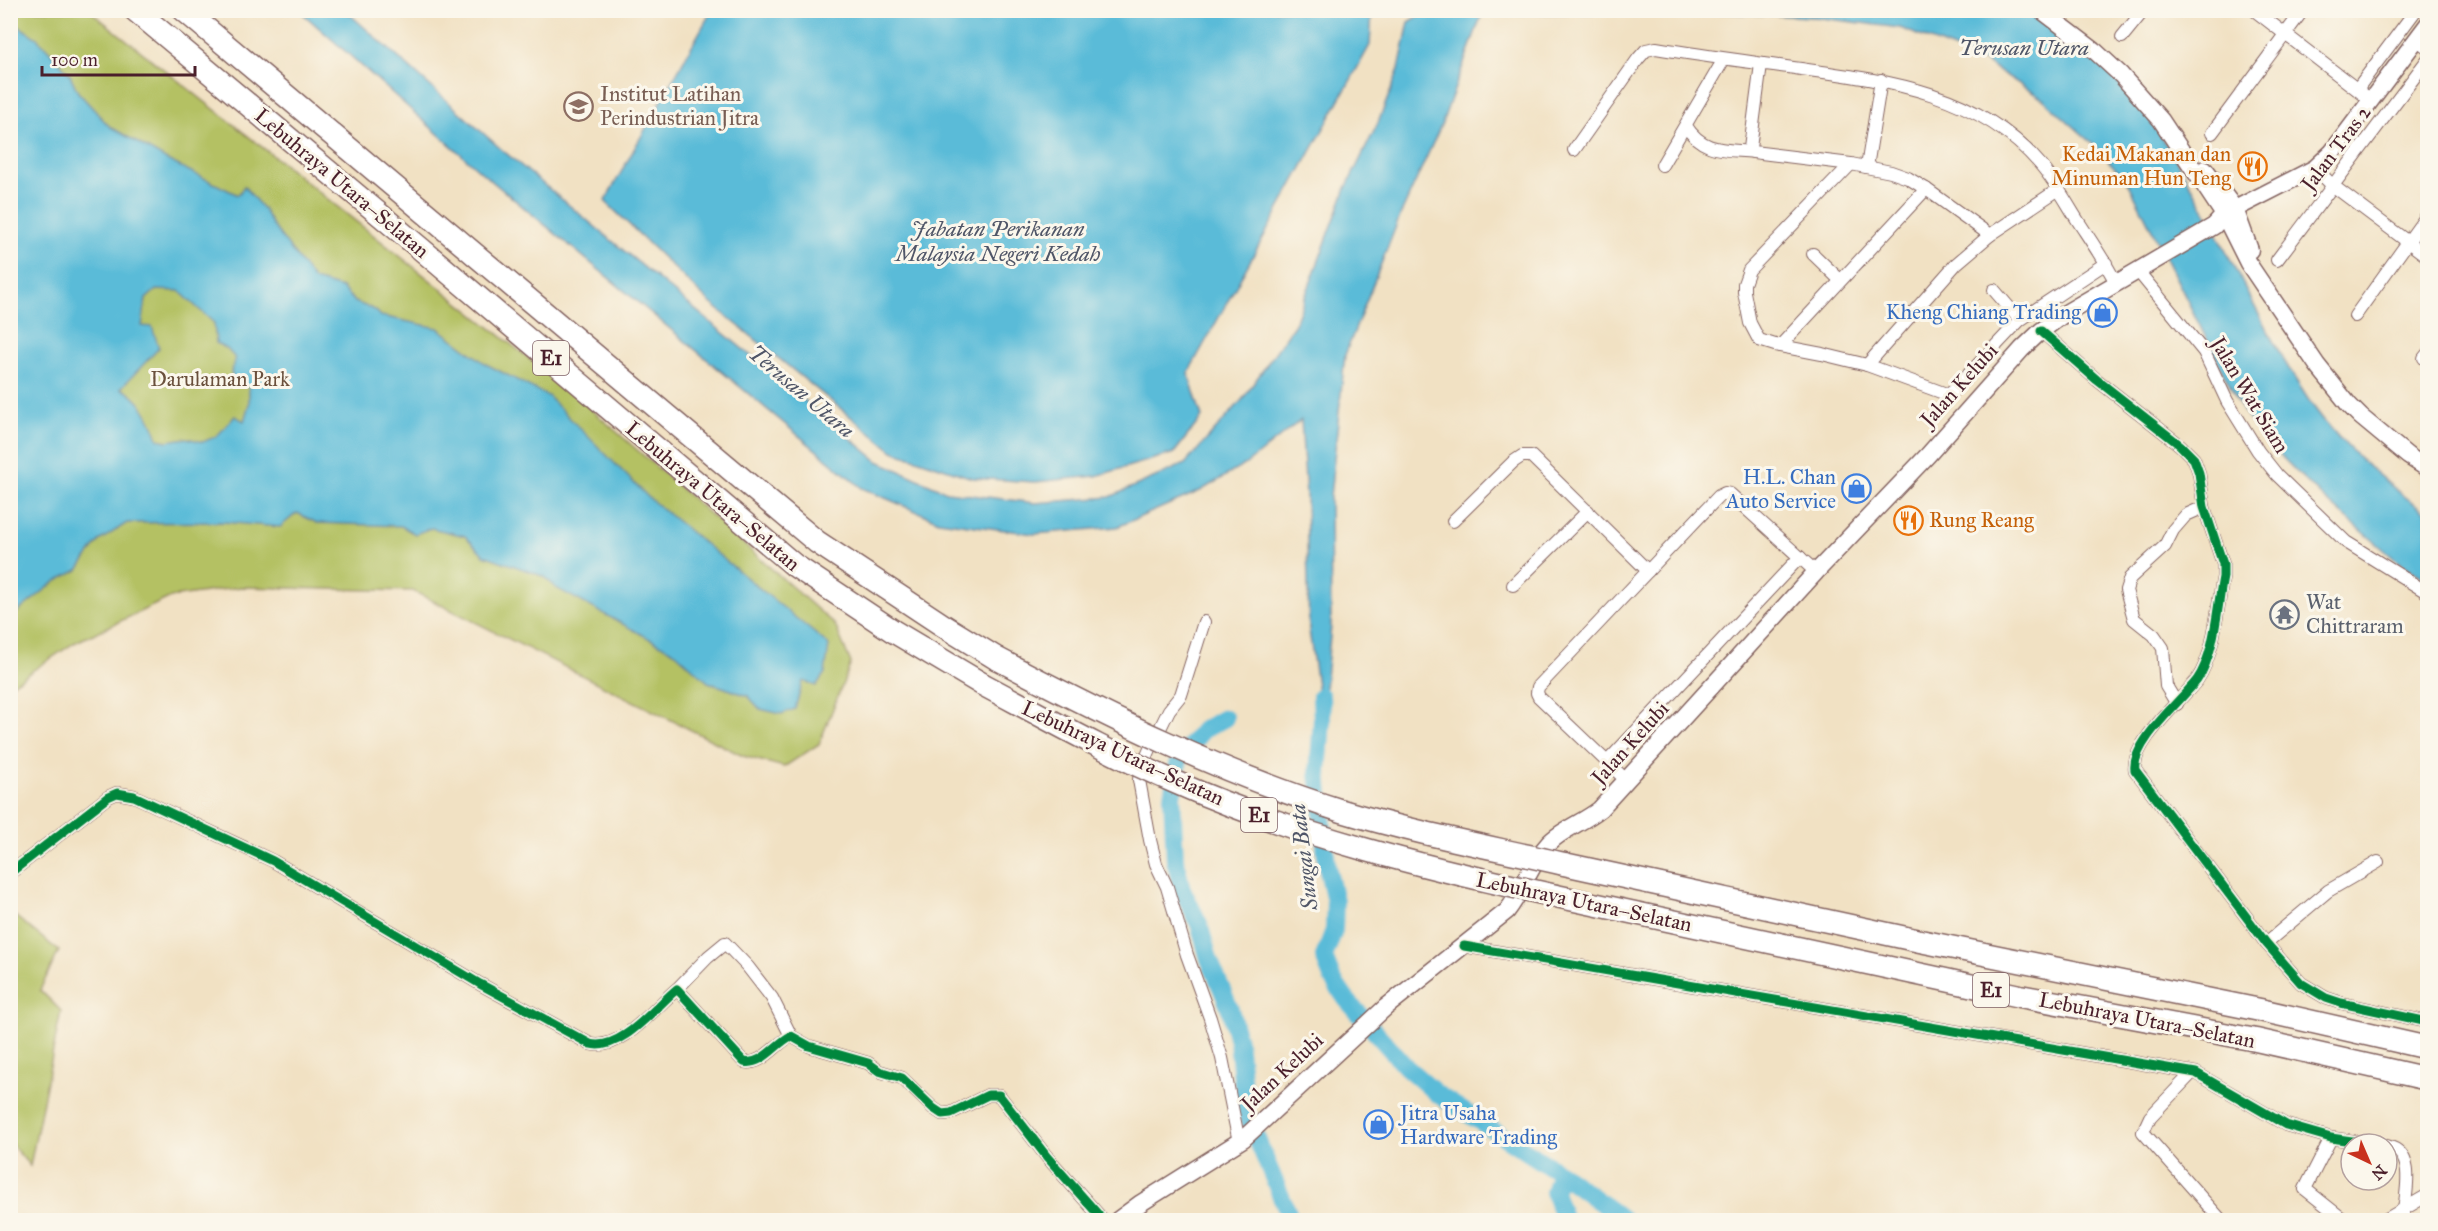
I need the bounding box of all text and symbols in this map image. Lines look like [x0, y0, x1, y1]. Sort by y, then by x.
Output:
water label: Terusan Utara [1959, 34, 2089, 61]
scale bar [42, 39, 195, 77]
text: 100 m [51, 49, 98, 71]
place label: Institut Latihan Perindustrian Jitra [600, 81, 759, 131]
school or university icon: Institut Latihan Perindustrian Jitra [563, 90, 595, 122]
street label: Jalan Tras 2 [2294, 100, 2377, 198]
street label: Lebuhraya Utara–Selatan [249, 102, 435, 264]
place label: Kedai Makanan dan Minuman Hun Teng [2051, 141, 2231, 191]
restaurant icon: Kedai Makanan dan Minuman Hun Teng [2236, 150, 2268, 182]
water label: Jabatan Perikanan Malaysia Negeri Kedah [893, 215, 1101, 267]
shop icon: Kheng Chiang Trading [2086, 296, 2118, 328]
place label: Kheng Chiang Trading [1886, 299, 2081, 325]
street label: Jalan Wat Siam [2204, 330, 2295, 458]
street label: Jalan Kelubi [1913, 338, 2003, 434]
water label: Terusan Utara [743, 339, 860, 444]
road number: E1 [533, 341, 569, 375]
park label: Darulaman Park [150, 366, 290, 392]
street label: Lebuhraya Utara–Selatan [620, 415, 806, 577]
place label: H.L. Chan Auto Service [1725, 464, 1836, 514]
shop icon: H.L. Chan Auto Service [1841, 473, 1873, 505]
restaurant icon: Rung Reang [1892, 504, 1924, 536]
place label: Rung Reang [1929, 507, 2034, 533]
place label: Wat Chittraram [2306, 589, 2404, 639]
temple icon: Wat Chittraram [2269, 598, 2301, 630]
street label: Lebuhraya Utara–Selatan [1018, 695, 1228, 811]
street label: Jalan Kelubi [1584, 696, 1674, 792]
road number: E1 [1241, 798, 1277, 832]
water label: Sungai Bata [1284, 802, 1324, 913]
street label: Lebuhraya Utara–Selatan [1474, 866, 1694, 938]
road number: E1 [1973, 973, 2009, 1007]
street label: Lebuhraya Utara–Selatan [2037, 986, 2257, 1054]
street label: Jalan Kelubi [1234, 1027, 1329, 1118]
place label: Jitra Usaha Hardware Trading [1398, 1100, 1557, 1150]
shop icon: Jitra Usaha Hardware Trading [1363, 1109, 1395, 1141]
north arrow [2339, 1132, 2399, 1192]
text: N [2367, 1161, 2391, 1184]

